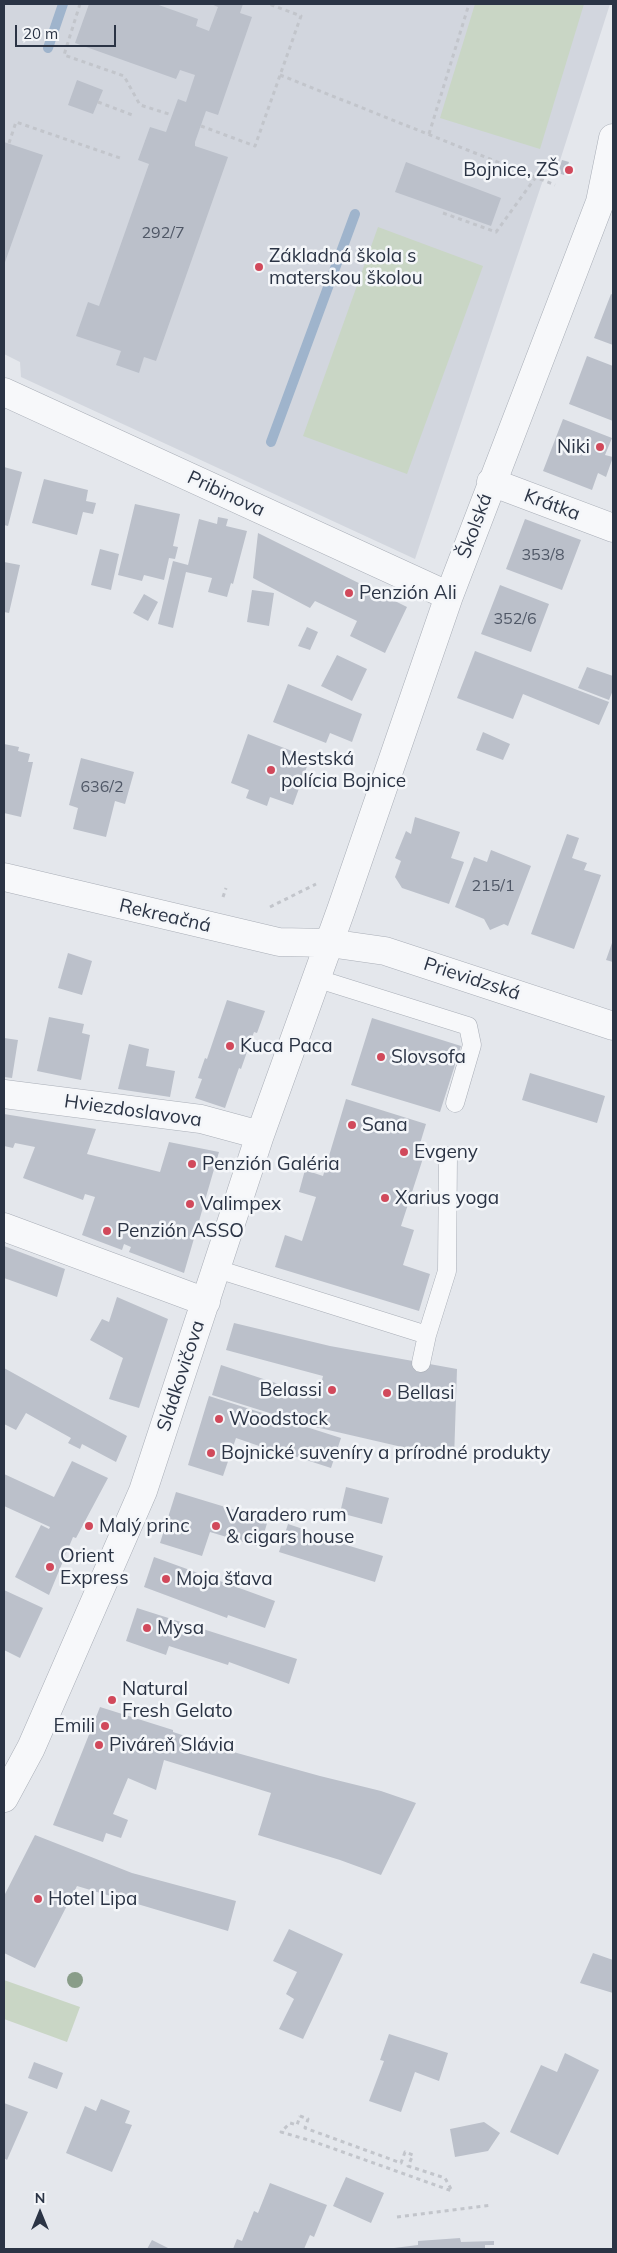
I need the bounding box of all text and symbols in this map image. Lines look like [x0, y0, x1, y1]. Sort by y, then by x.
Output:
scale bar [18, 15, 119, 47]
text: 20 m [23, 24, 58, 43]
place label: Bojnice, ZŠ [463, 159, 559, 181]
marker: Bojnice, ZŠ [563, 164, 575, 176]
house number: 292/7 [142, 223, 184, 243]
place label: Základná škola s materskou školou [269, 245, 423, 289]
marker: Základná škola s materskou školou [253, 261, 265, 273]
place label: Niki [557, 436, 590, 458]
marker: Niki [594, 441, 606, 453]
street label: Pribinova [184, 466, 268, 522]
street label: Krátka [521, 484, 583, 526]
street label: Školská [453, 490, 497, 562]
house number: 353/8 [522, 545, 564, 565]
place label: Penzión Ali [359, 582, 457, 604]
marker: Penzión Ali [343, 587, 355, 599]
house number: 352/6 [494, 609, 536, 629]
place label: Mestská polícia Bojnice [281, 748, 406, 792]
marker: Mestská polícia Bojnice [265, 764, 277, 776]
house number: 636/2 [81, 777, 123, 797]
house number: 215/1 [472, 876, 514, 896]
street label: Rekreačná [117, 894, 213, 938]
street label: Prievidzská [421, 953, 523, 1005]
place label: Kuca Paca [240, 1035, 333, 1057]
marker: Kuca Paca [224, 1040, 236, 1052]
place label: Slovsofa [391, 1046, 466, 1068]
marker: Slovsofa [375, 1051, 387, 1063]
street label: Hviezdoslavova [63, 1090, 203, 1132]
place label: Sana [362, 1114, 408, 1136]
marker: Sana [346, 1119, 358, 1131]
place label: Evgeny [414, 1141, 478, 1163]
marker: Evgeny [398, 1146, 410, 1158]
place label: Penzión Galéria [202, 1153, 340, 1175]
marker: Penzión Galéria [186, 1158, 198, 1170]
place label: Xarius yoga [395, 1187, 499, 1209]
marker: Xarius yoga [379, 1192, 391, 1204]
place label: Valimpex [200, 1193, 281, 1215]
marker: Valimpex [184, 1198, 196, 1210]
place label: Penzión ASSO [117, 1220, 244, 1242]
marker: Penzión ASSO [101, 1225, 113, 1237]
street label: Sládkovičova [152, 1318, 210, 1434]
place label: Belassi [259, 1379, 322, 1401]
place label: Bellasi [397, 1382, 455, 1404]
marker: Belassi [326, 1384, 338, 1396]
marker: Bellasi [381, 1387, 393, 1399]
place label: Woodstock [229, 1408, 328, 1430]
marker: Woodstock [213, 1413, 225, 1425]
place label: Bojnické suveníry a prírodné produkty [221, 1442, 550, 1464]
marker: Bojnické suveníry a prírodné produkty [205, 1447, 217, 1459]
place label: Varadero rum & cigars house [226, 1504, 354, 1548]
place label: Malý princ [99, 1515, 190, 1537]
marker: Malý princ [83, 1520, 95, 1532]
marker: Varadero rum & cigars house [210, 1520, 222, 1532]
place label: Orient Express [60, 1545, 129, 1589]
marker: Orient Express [44, 1561, 56, 1573]
place label: Moja šťava [176, 1568, 273, 1590]
marker: Moja šťava [160, 1573, 172, 1585]
place label: Mysa [157, 1617, 204, 1639]
marker: Mysa [141, 1622, 153, 1634]
place label: Natural Fresh Gelato [122, 1678, 233, 1722]
marker: Natural Fresh Gelato [106, 1694, 118, 1706]
place label: Emili [54, 1715, 95, 1737]
marker: Emili [99, 1720, 111, 1732]
place label: Piváreň Slávia [109, 1734, 234, 1756]
marker: Piváreň Slávia [93, 1739, 105, 1751]
place label: Hotel Lipa [48, 1888, 137, 1910]
marker: Hotel Lipa [32, 1893, 44, 1905]
north arrow [15, 2188, 65, 2238]
text: N [35, 2189, 45, 2207]

